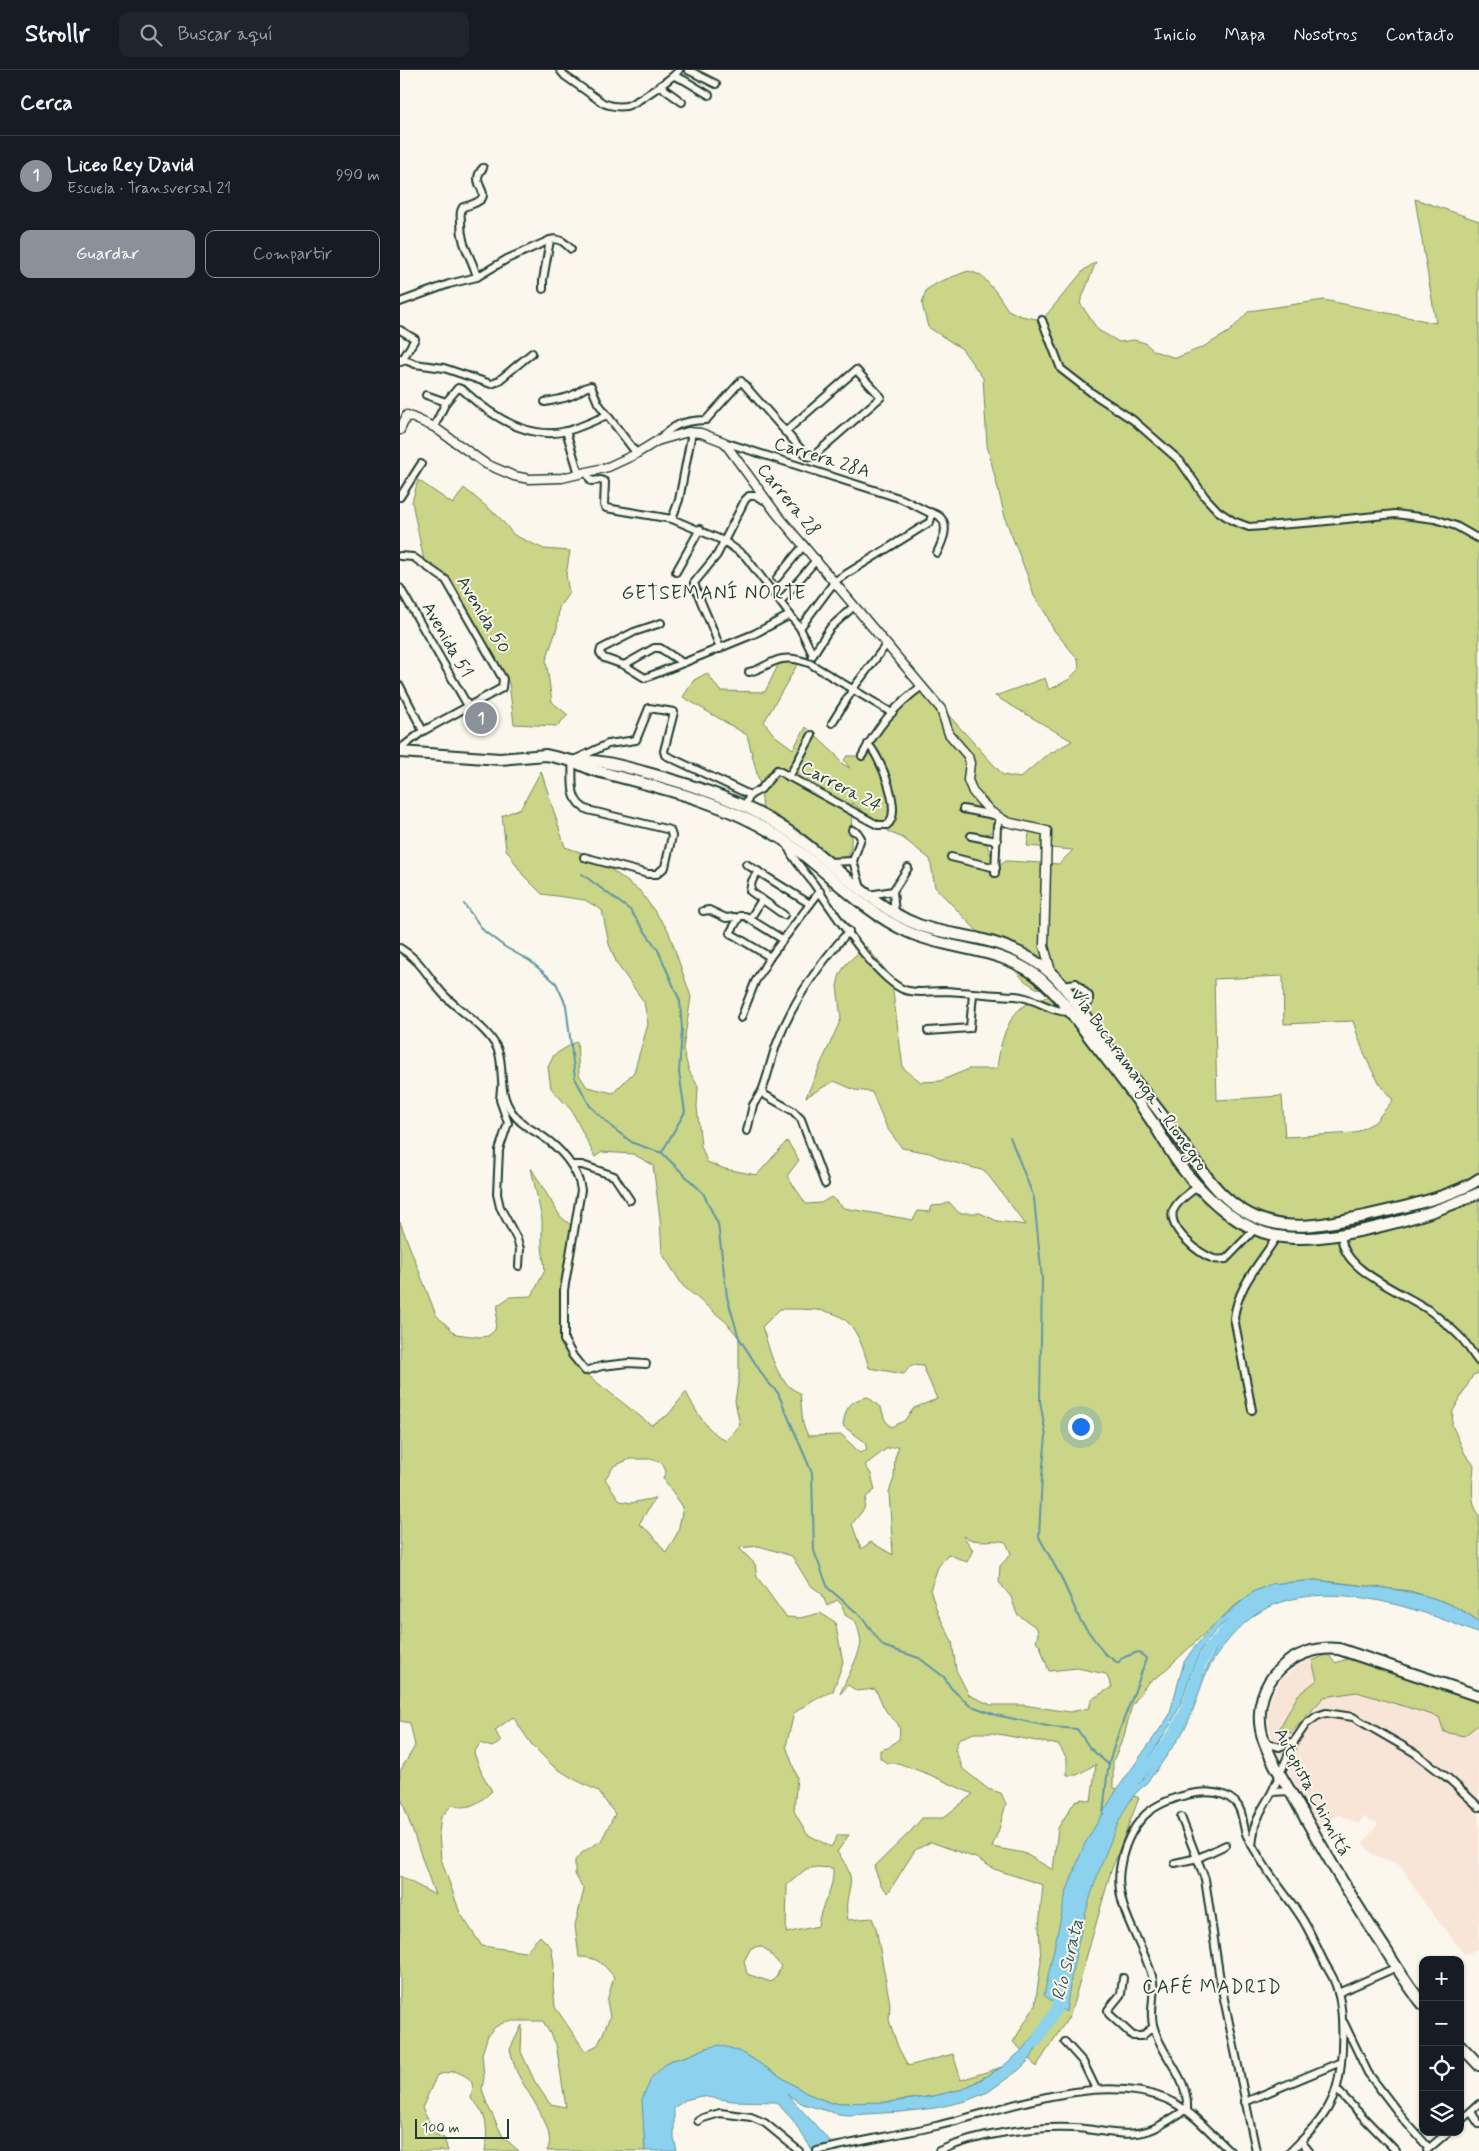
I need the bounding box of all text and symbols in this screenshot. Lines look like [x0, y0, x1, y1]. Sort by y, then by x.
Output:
search box [119, 12, 469, 57]
text: Strollr [25, 19, 89, 50]
icon: search [137, 21, 165, 49]
text: Buscar aquí [177, 22, 273, 47]
text: Inicio [1154, 23, 1196, 47]
text: Mapa [1224, 23, 1265, 47]
text: Nosotros [1293, 23, 1358, 47]
text: Contacto [1386, 23, 1454, 47]
text: Cerca [20, 89, 73, 117]
text: Liceo Rey David [67, 153, 194, 178]
text: 1 [32, 165, 40, 186]
text: 990 m [336, 165, 380, 186]
text: Escuela · Transversal 21 [67, 178, 231, 199]
button: Guardar [20, 230, 195, 278]
button: Compartir [205, 230, 380, 278]
street label: Carrera 28A [771, 432, 873, 484]
street label: Carrera 28 [751, 458, 825, 542]
street label: Avenida 50 [450, 572, 516, 658]
district label: GETSEMANÍ NORTE [622, 580, 806, 606]
street label: Avenida 51 [416, 598, 478, 682]
pin: 1 [465, 699, 497, 737]
street label: Carrera 24 [796, 756, 886, 818]
street label: Vía Bucaramanga - Rionegro [1064, 984, 1213, 1177]
your location [1068, 1414, 1094, 1440]
street label: Autopista Chimitá [1268, 1724, 1356, 1860]
water label: Río Surata [1046, 1916, 1090, 2004]
map controls [1419, 1956, 1464, 2136]
button: + [1419, 1956, 1464, 2001]
district label: CAFÉ MADRID [1142, 1974, 1282, 2000]
button: − [1419, 2001, 1464, 2046]
button: locate [1419, 2046, 1464, 2091]
button: layers [1419, 2091, 1464, 2136]
scale bar [415, 2116, 509, 2139]
text: 100 m [422, 2119, 460, 2137]

